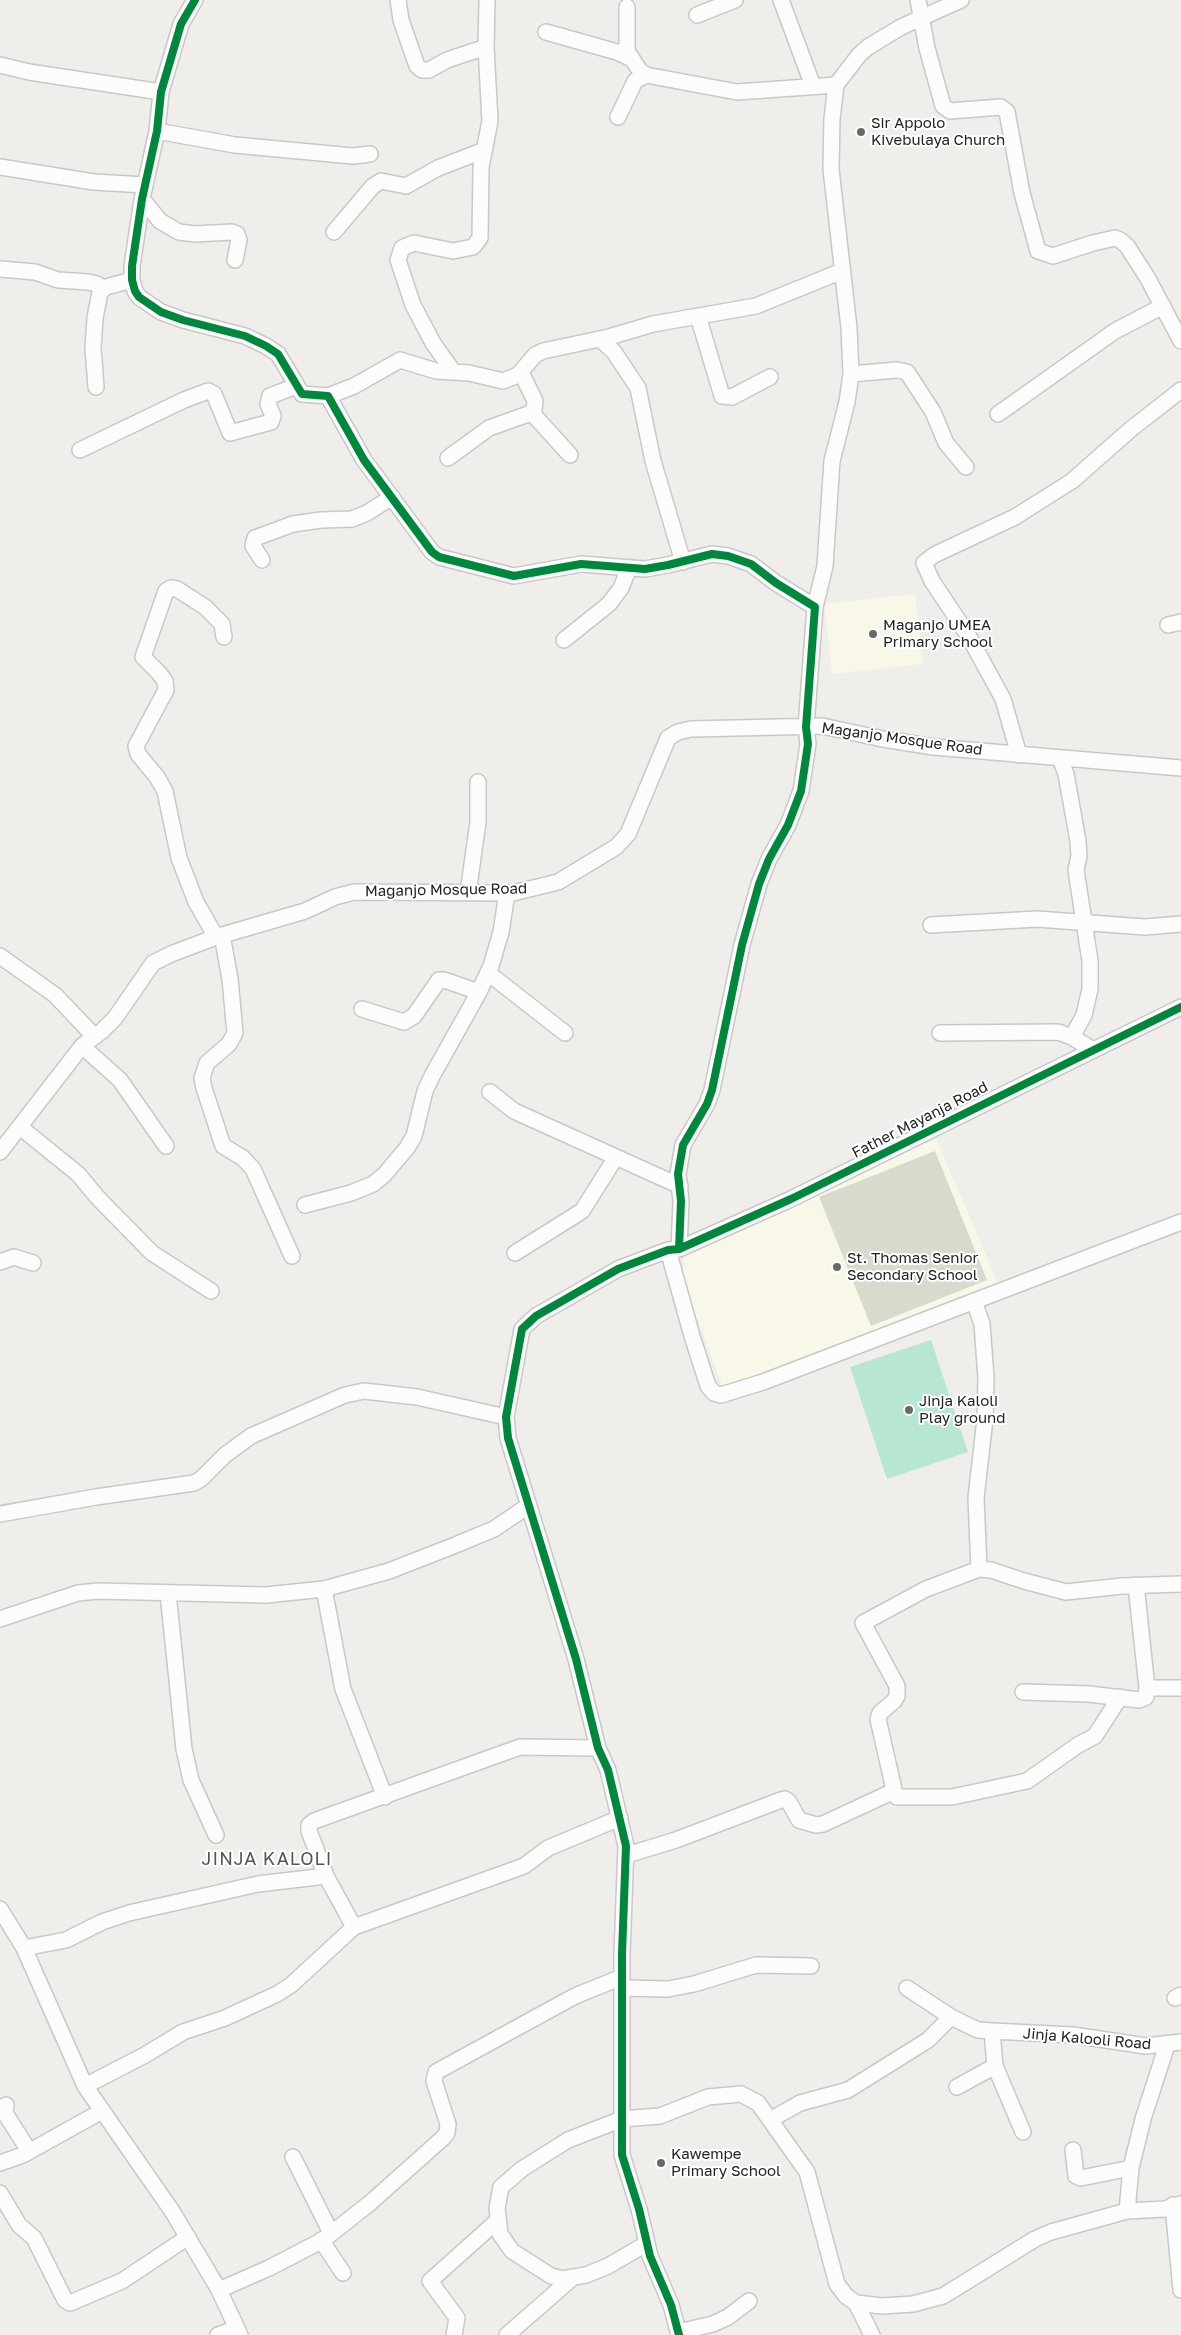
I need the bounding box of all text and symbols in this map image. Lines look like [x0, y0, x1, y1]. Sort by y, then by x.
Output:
place label: Sir Appolo Kivebulaya Church [871, 114, 1005, 149]
marker: Sir Appolo Kivebulaya Church [855, 126, 867, 138]
place label: Maganjo UMEA Primary School [883, 616, 993, 651]
marker: Maganjo UMEA Primary School [867, 628, 879, 640]
street label: Maganjo Mosque Road [820, 719, 984, 759]
street label: Maganjo Mosque Road [365, 880, 527, 900]
street label: Father Mayanja Road [849, 1078, 991, 1162]
place label: St. Thomas Senior Secondary School [847, 1249, 978, 1284]
marker: St. Thomas Senior Secondary School [831, 1261, 843, 1273]
place label: Jinja Kaloli Play ground [919, 1392, 1005, 1427]
marker: Jinja Kaloli Play ground [903, 1404, 915, 1416]
district label: JINJA KALOLI [200, 1848, 334, 1870]
street label: Jinja Kalooli Road [1022, 2024, 1152, 2054]
place label: Kawempe Primary School [671, 2145, 781, 2180]
marker: Kawempe Primary School [655, 2157, 667, 2169]

